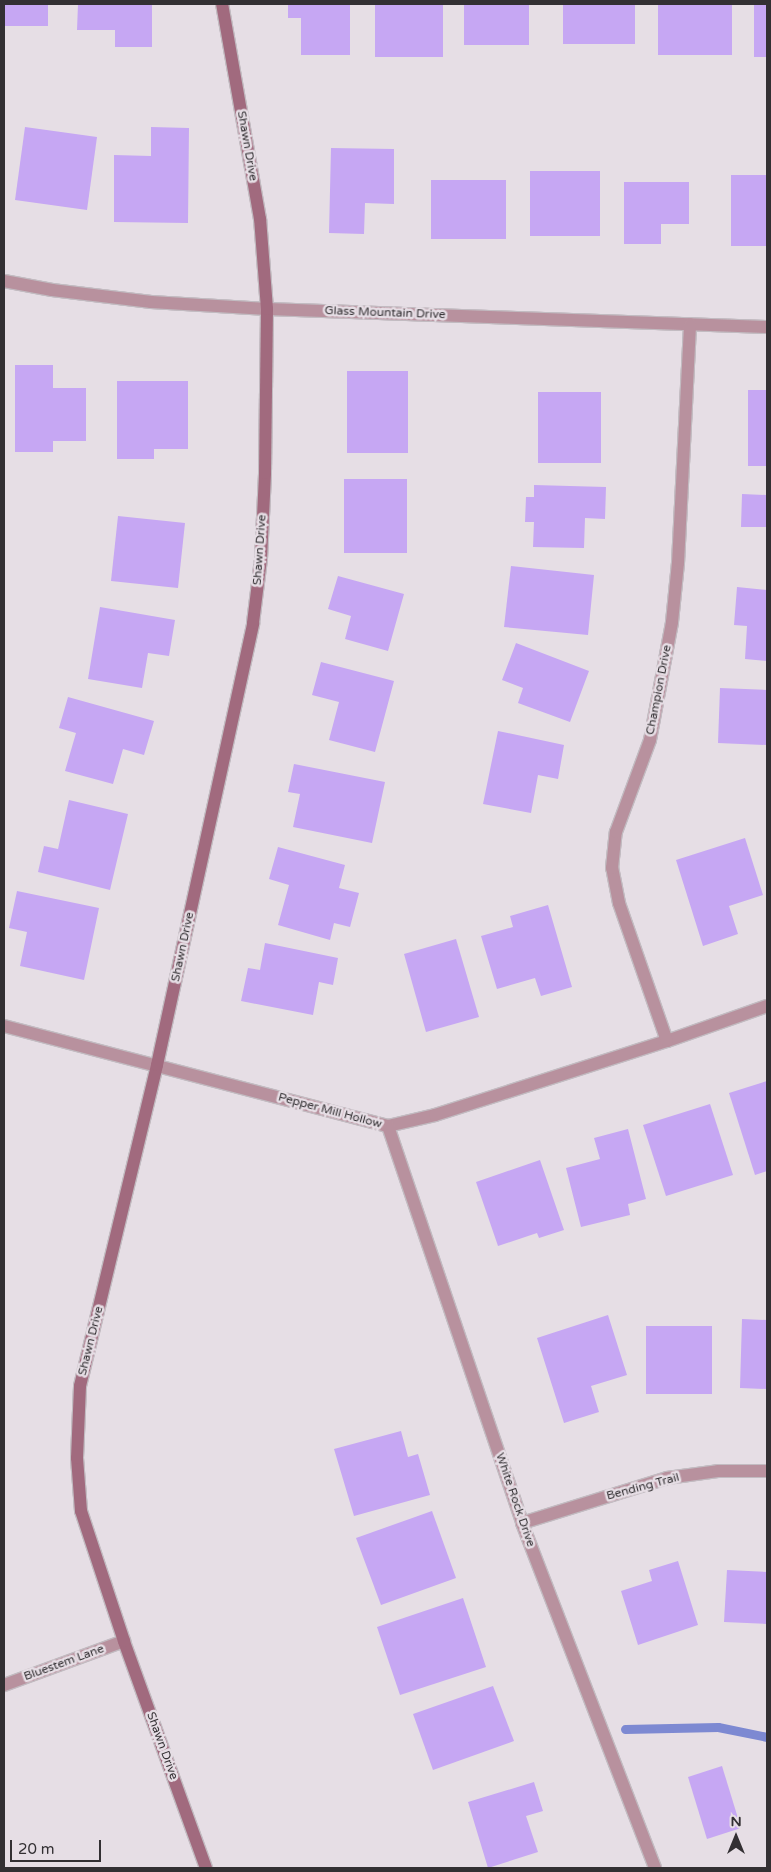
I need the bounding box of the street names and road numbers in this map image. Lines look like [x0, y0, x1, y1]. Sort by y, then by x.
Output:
street label: Shawn Drive [234, 110, 260, 182]
street label: Glass Mountain Drive [324, 304, 446, 322]
street label: Shawn Drive [250, 514, 270, 586]
street label: Champion Drive [643, 644, 675, 736]
street label: Shawn Drive [169, 911, 197, 983]
street label: Pepper Mill Hollow [277, 1090, 383, 1132]
street label: Shawn Drive [75, 1305, 107, 1377]
street label: White Rock Drive [492, 1451, 538, 1549]
street label: Bending Trail [605, 1470, 681, 1504]
street label: Bluestem Lane [22, 1642, 106, 1684]
street label: Shawn Drive [143, 1710, 181, 1782]

